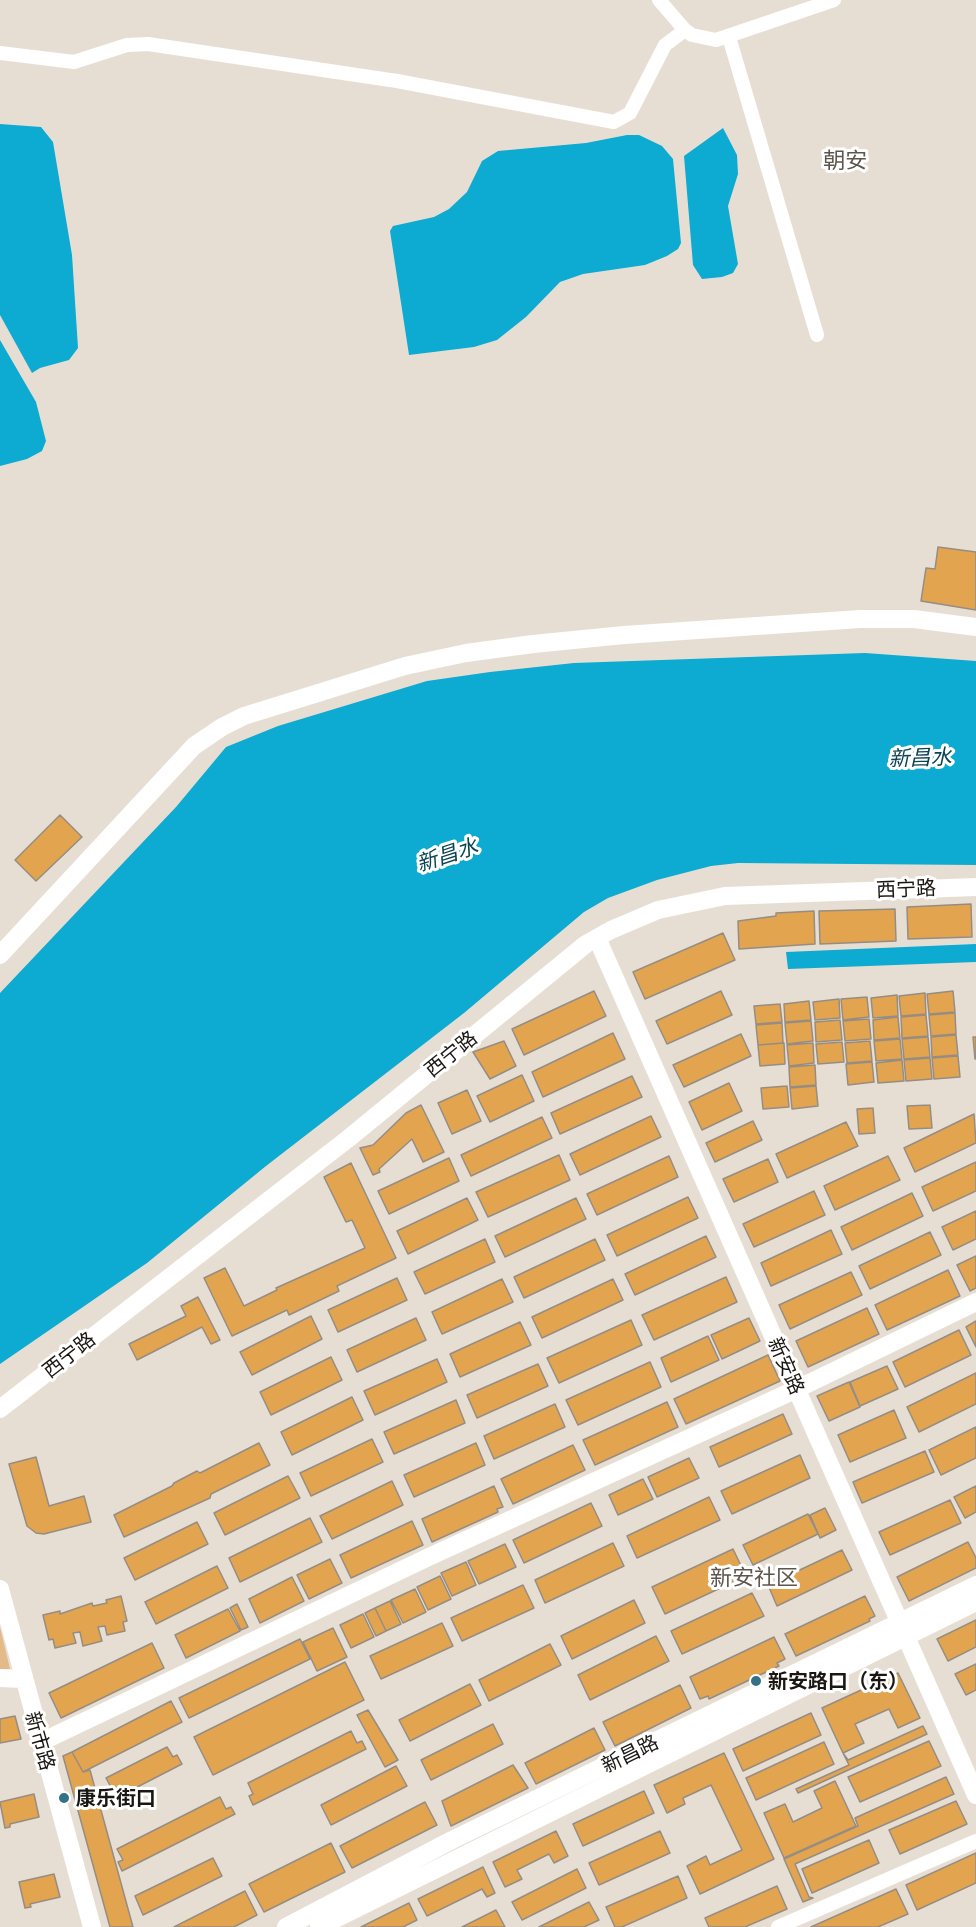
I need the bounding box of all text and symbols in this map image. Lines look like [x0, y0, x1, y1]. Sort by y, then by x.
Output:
district label: 朝安 [823, 148, 867, 174]
water label: 新昌水 [888, 744, 952, 772]
water label: 新昌水 [413, 833, 481, 877]
street label: 西宁路 [876, 876, 936, 902]
street label: 西宁路 [420, 1026, 482, 1082]
street label: 西宁路 [38, 1327, 100, 1383]
street label: 新安路 [763, 1334, 809, 1398]
district label: 新安社区 [710, 1565, 798, 1591]
place label: 新安路口（东） [768, 1669, 908, 1693]
marker: 新安路口（东） [749, 1674, 763, 1688]
street label: 新市路 [20, 1709, 60, 1773]
street label: 新昌路 [598, 1730, 662, 1778]
place label: 康乐街口 [76, 1786, 156, 1810]
marker: 康乐街口 [57, 1791, 71, 1805]

